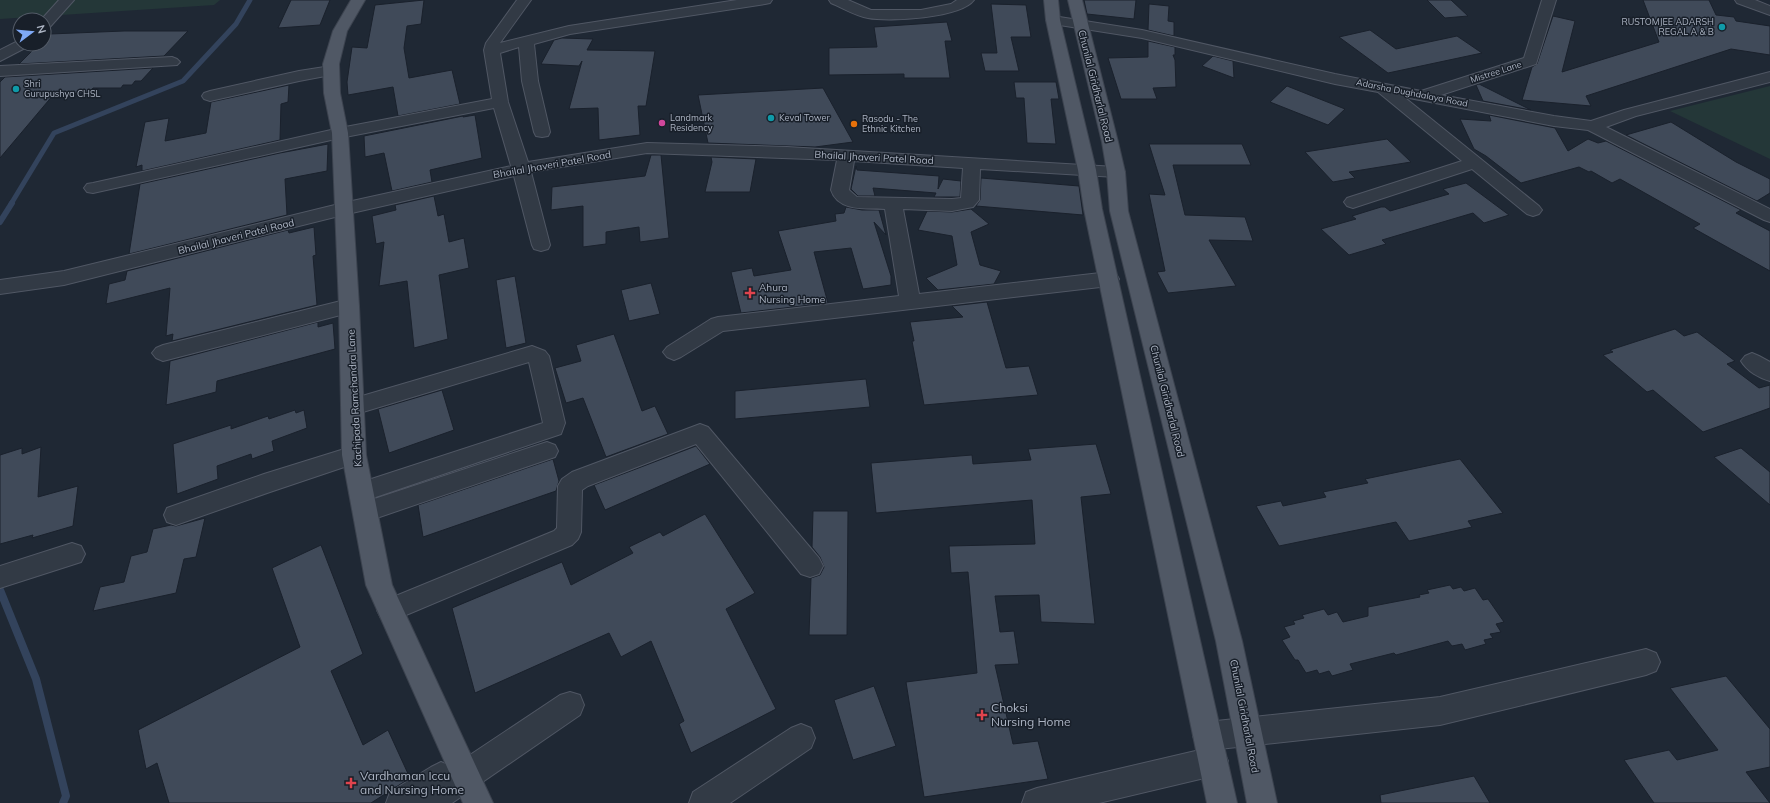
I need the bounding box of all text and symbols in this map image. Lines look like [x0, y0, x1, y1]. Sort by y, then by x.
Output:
north arrow [12, 12, 52, 52]
place label: RUSTOMJEE ADARSH REGAL A & B [1622, 16, 1714, 37]
marker: RUSTOMJEE ADARSH REGAL A & B [1717, 22, 1727, 32]
text: N [34, 23, 49, 35]
street label: Chunilal Giridharlal Road [1075, 29, 1116, 144]
street label: Mistree Lane [1469, 58, 1523, 85]
street label: Adarsha Dughdalaya Road [1355, 76, 1469, 110]
place label: Shri Gurupushya CHSL [24, 78, 101, 100]
marker: Shri Gurupushya CHSL [11, 84, 21, 94]
place label: Landmark Residency [670, 112, 713, 134]
place label: Keval Tower [779, 112, 830, 123]
marker: Keval Tower [766, 113, 776, 123]
place label: Rasodu - The Ethnic Kitchen [862, 113, 921, 134]
marker: Landmark Residency [657, 118, 667, 128]
marker: Rasodu - The Ethnic Kitchen [849, 119, 859, 129]
street label: Bhailal Jhaveri Patel Road [492, 148, 612, 181]
street label: Bhailal Jhaveri Patel Road [814, 148, 934, 167]
street label: Bhailal Jhaveri Patel Road [177, 216, 296, 257]
place label: Ahura Nursing Home [759, 281, 825, 306]
marker: Ahura Nursing Home [744, 287, 756, 299]
street label: Kachipada Ramchandra Lane [344, 329, 365, 467]
street label: Chunilal Giridharlal Road [1147, 344, 1188, 459]
street label: Chunilal Giridharlal Road [1227, 658, 1262, 774]
place label: Choksi Nursing Home [991, 700, 1071, 729]
marker: Choksi Nursing Home [976, 709, 988, 721]
place label: Vardhaman Iccu and Nursing Home [360, 768, 464, 797]
marker: Vardhaman Iccu and Nursing Home [345, 777, 357, 789]

